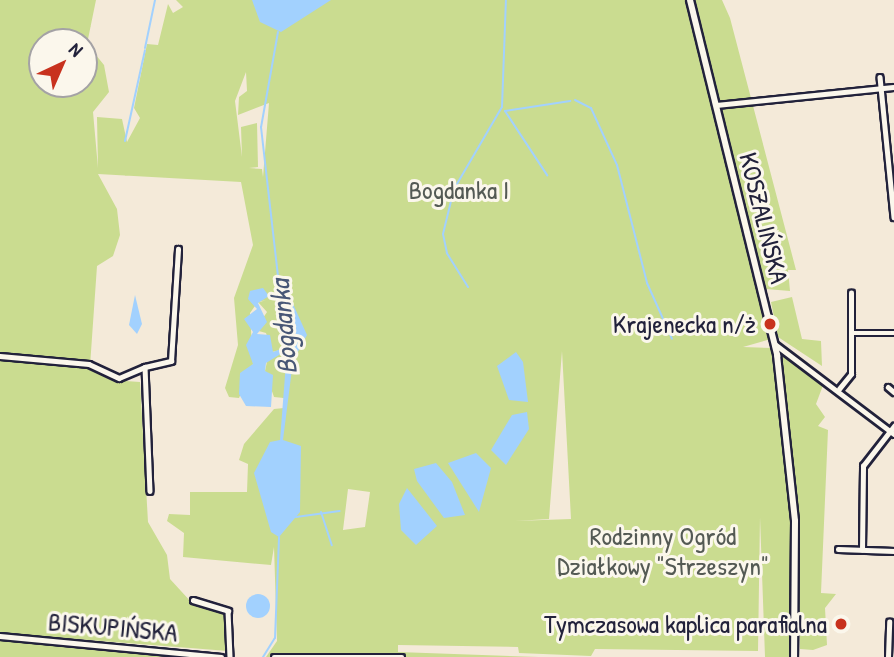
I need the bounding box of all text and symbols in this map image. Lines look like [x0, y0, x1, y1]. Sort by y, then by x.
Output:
north arrow [28, 28, 98, 98]
text: N [64, 36, 89, 62]
street label: KOSZALIŃSKA [733, 149, 795, 287]
park label: Bogdanka I [409, 174, 509, 206]
water label: Bogdanka [262, 278, 304, 376]
place label: Krajenecka n/ż [613, 308, 756, 340]
marker: Krajenecka n/ż [762, 316, 778, 332]
park label: Rodzinny Ogród Działkowy "Strzeszyn" [557, 520, 769, 582]
street label: BISKUPIŃSKA [47, 606, 179, 648]
place label: Tymczasowa kaplica parafialna [544, 608, 827, 640]
marker: Tymczasowa kaplica parafialna [833, 616, 849, 632]

